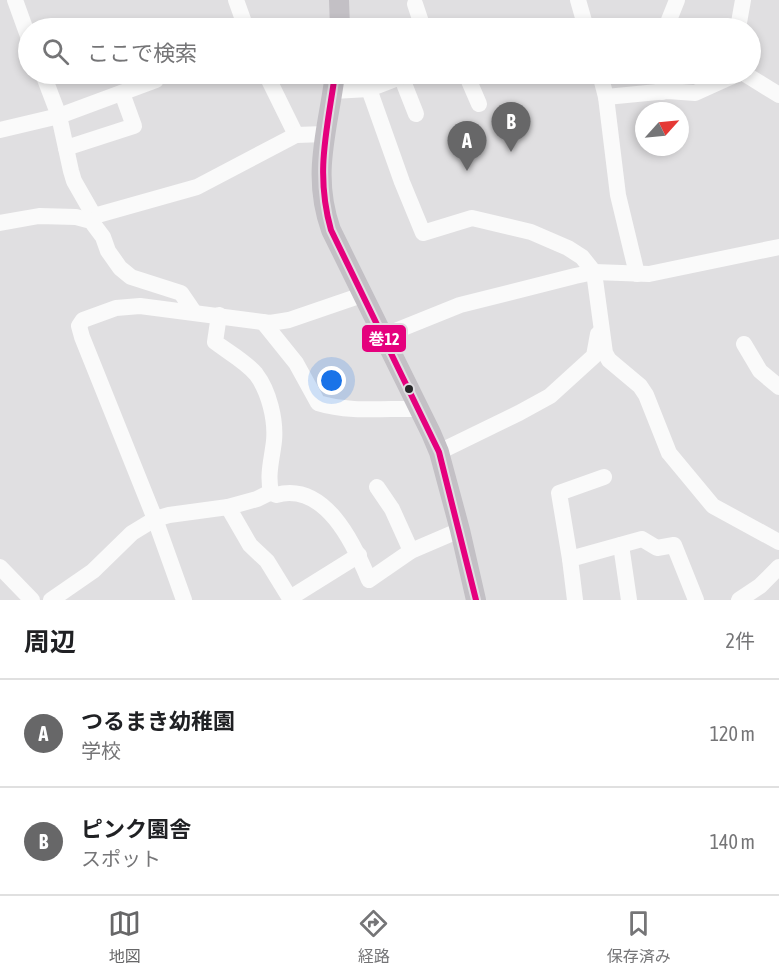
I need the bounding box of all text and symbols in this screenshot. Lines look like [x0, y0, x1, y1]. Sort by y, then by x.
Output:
search box [18, 18, 761, 84]
icon: search [39, 35, 72, 68]
text: ここで検索 [87, 40, 197, 66]
pin: B [492, 102, 530, 152]
north arrow [635, 102, 689, 156]
pin: A [448, 122, 486, 171]
line badge: 巻12 [361, 324, 407, 353]
text: 巻12 [368, 330, 400, 348]
your location [317, 366, 346, 395]
unlabelled marker [403, 383, 415, 395]
text: 周辺 [24, 627, 76, 657]
text: 2件 [726, 629, 755, 652]
text: つるまき幼稚園 [81, 708, 235, 734]
text: A [39, 722, 48, 745]
text: 120 m [710, 722, 755, 745]
text: 学校 [81, 739, 121, 762]
text: ピンク園舎 [81, 816, 191, 842]
text: B [39, 830, 48, 853]
text: 140 m [710, 830, 755, 853]
text: スポット [81, 847, 161, 870]
tab: 地図 [108, 907, 141, 967]
tab: 経路 [357, 907, 390, 967]
tab: 保存済み [607, 907, 671, 967]

